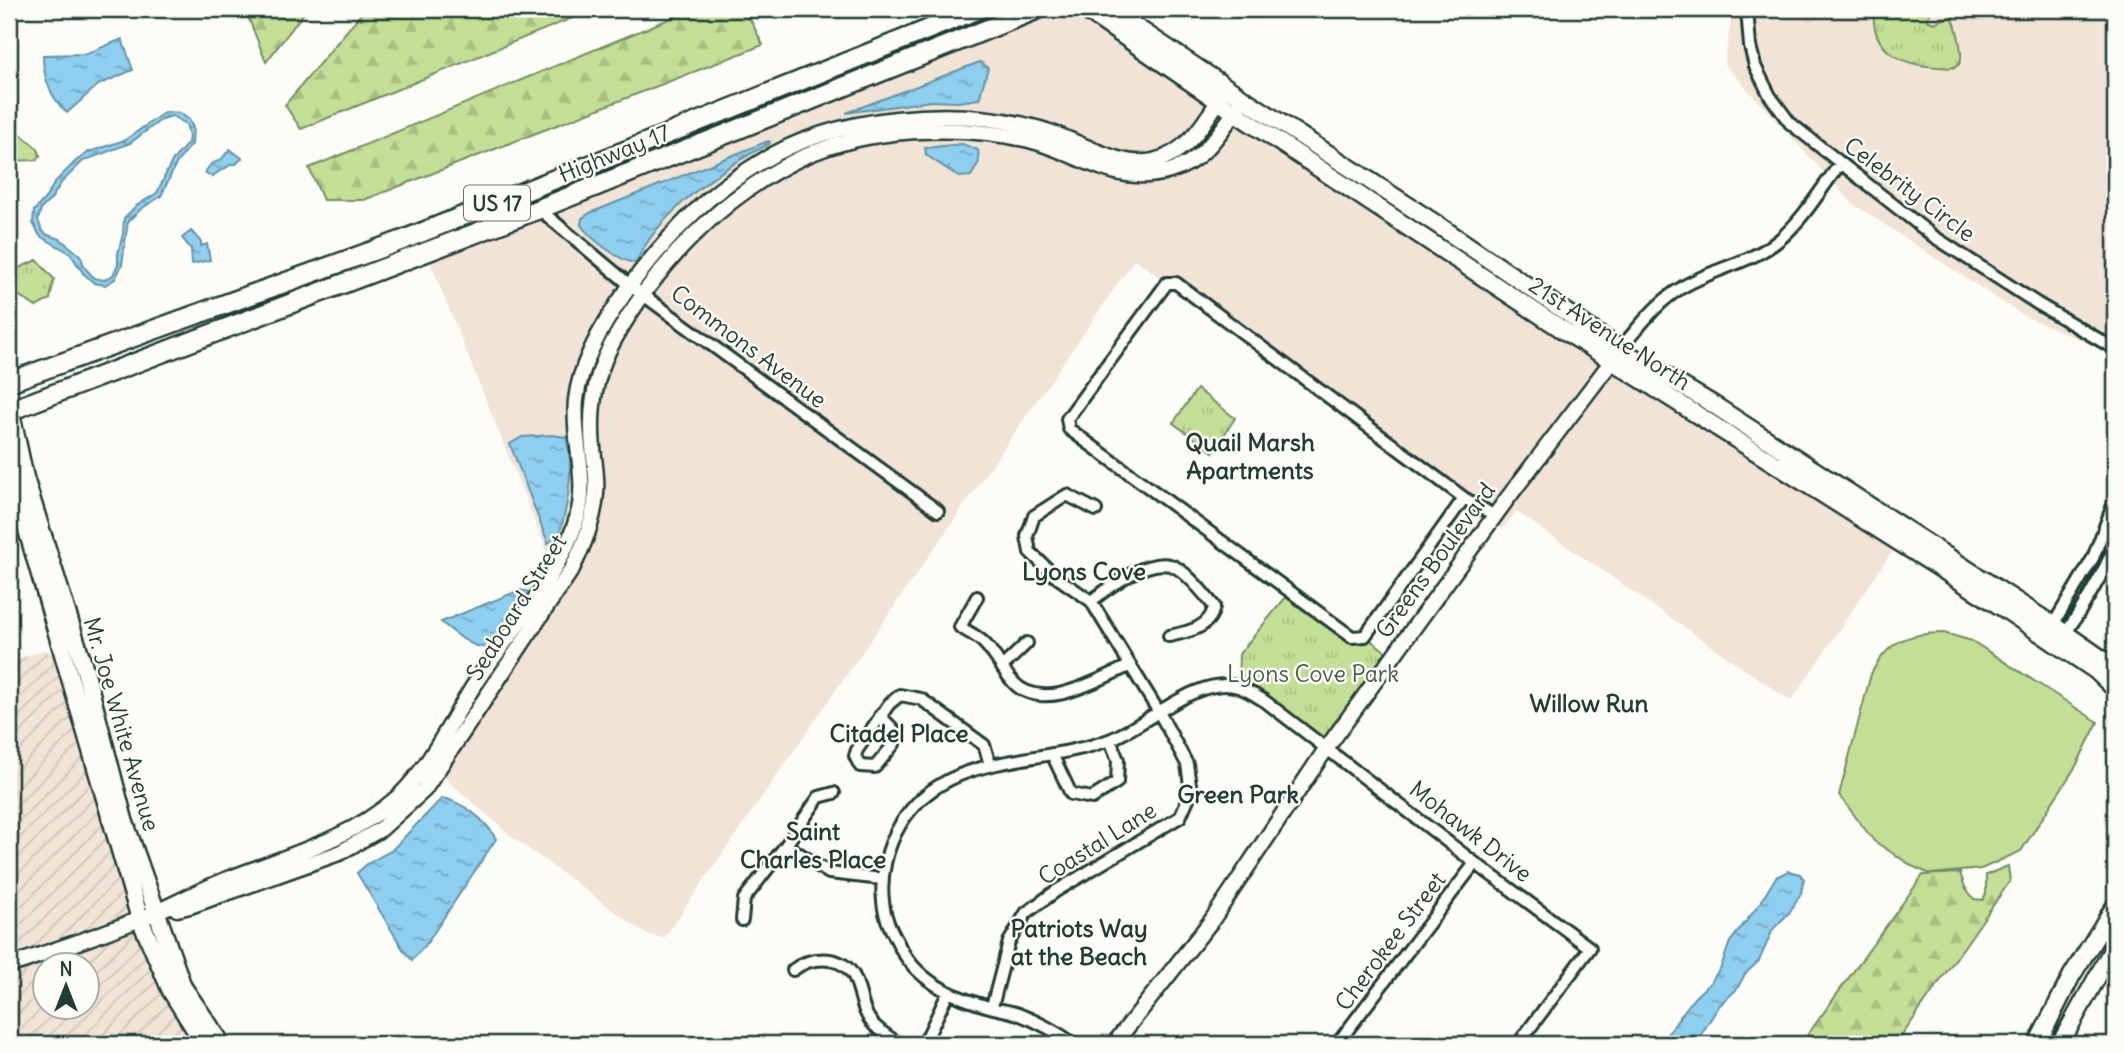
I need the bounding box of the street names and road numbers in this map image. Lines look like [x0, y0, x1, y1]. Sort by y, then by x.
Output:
street label: Highway 17 [554, 118, 674, 188]
street label: Celebrity Circle [1839, 130, 1981, 248]
road number: US 17 [464, 186, 530, 220]
street label: 21st Avenue North [1524, 270, 1696, 396]
street label: Commons Avenue [665, 278, 833, 414]
street label: Greens Boulevard [1369, 477, 1501, 643]
street label: Seaboard Street [460, 528, 573, 685]
street label: Mr. Joe White Avenue [78, 614, 166, 834]
street label: Mohawk Drive [1404, 774, 1538, 888]
street label: Coastal Lane [1032, 795, 1162, 891]
street label: Cherokee Street [1328, 866, 1452, 1016]

